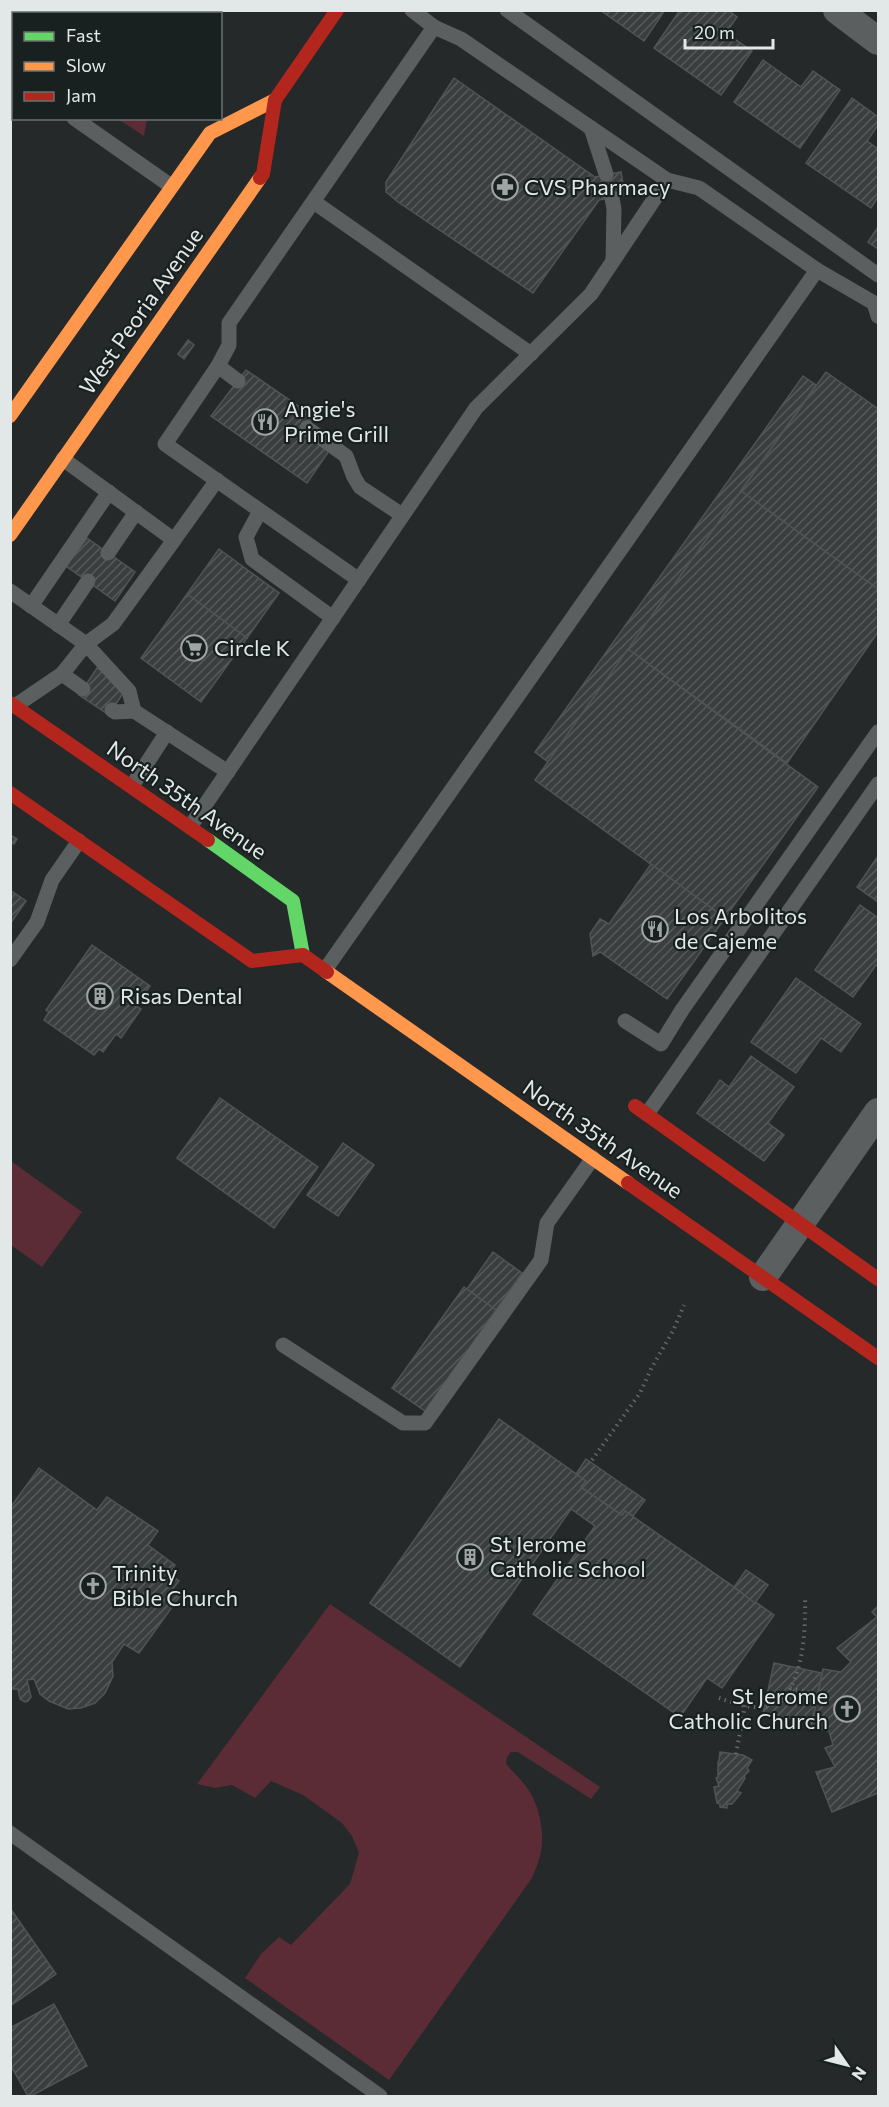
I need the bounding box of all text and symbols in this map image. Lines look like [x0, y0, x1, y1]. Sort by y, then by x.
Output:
legend [12, 12, 222, 120]
scale bar [685, 12, 774, 50]
text: 20 m [694, 21, 735, 43]
text: Fast [66, 24, 101, 46]
text: Slow [66, 54, 106, 76]
text: Jam [66, 84, 96, 106]
pharmacy icon: CVS Pharmacy [490, 172, 520, 202]
place label: CVS Pharmacy [524, 173, 671, 200]
street label: West Peoria Avenue [73, 222, 208, 399]
place label: Angie's Prime Grill [284, 395, 389, 447]
restaurant icon: Angie's Prime Grill [250, 407, 280, 437]
supermarket icon: Circle K [179, 633, 209, 663]
place label: Circle K [214, 634, 290, 661]
street label: North 35th Avenue [102, 734, 272, 865]
place label: Los Arbolitos de Cajeme [674, 902, 807, 954]
restaurant icon: Los Arbolitos de Cajeme [640, 914, 670, 944]
building icon: Risas Dental [85, 981, 115, 1011]
place label: Risas Dental [120, 982, 243, 1009]
street label: North 35th Avenue [518, 1073, 688, 1204]
place label: St Jerome Catholic School [490, 1530, 646, 1582]
building icon: St Jerome Catholic School [455, 1542, 485, 1572]
place label: Trinity Bible Church [112, 1559, 238, 1611]
church icon: Trinity Bible Church [78, 1571, 108, 1601]
place label: St Jerome Catholic Church [668, 1682, 828, 1734]
church icon: St Jerome Catholic Church [832, 1694, 862, 1724]
north arrow [817, 2035, 877, 2095]
text: N [848, 2064, 871, 2084]

